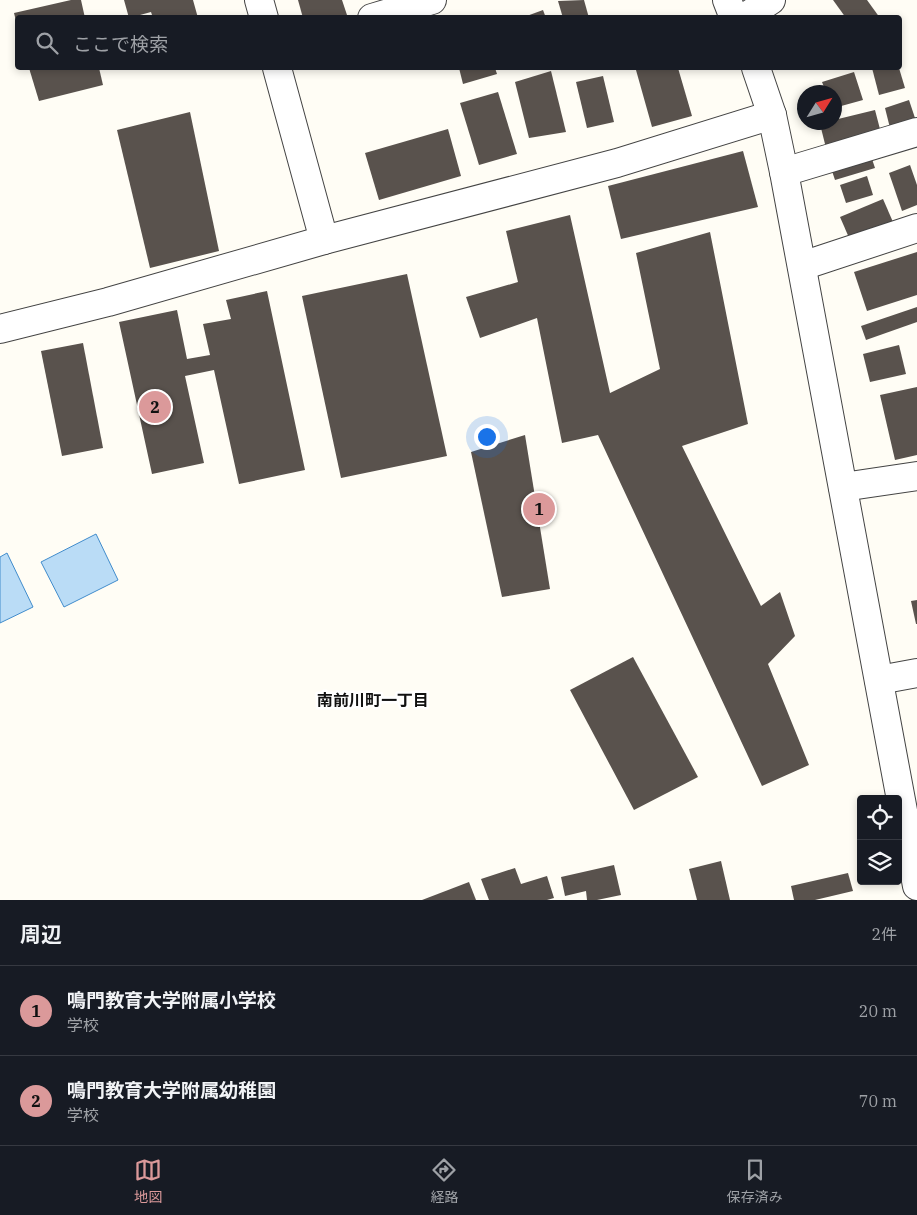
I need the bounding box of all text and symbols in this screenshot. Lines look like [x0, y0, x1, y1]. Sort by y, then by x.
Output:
search box [15, 15, 902, 70]
icon: search [33, 29, 61, 57]
text: ここで検索 [73, 32, 168, 56]
north arrow [797, 85, 842, 130]
pin: 2 [139, 388, 171, 426]
your location [474, 424, 500, 450]
pin: 1 [523, 490, 555, 528]
district label: 南前川町一丁目 [317, 690, 429, 710]
map controls [857, 795, 902, 885]
button: locate [857, 795, 902, 840]
button: layers [857, 840, 902, 885]
text: 周辺 [20, 920, 62, 948]
text: 2件 [871, 924, 897, 944]
text: 鳴門教育大学附属小学校 [67, 988, 276, 1012]
text: 1 [31, 1001, 41, 1021]
text: 20 m [859, 1001, 897, 1021]
text: 学校 [67, 1015, 99, 1035]
text: 鳴門教育大学附属幼稚園 [67, 1078, 276, 1102]
text: 2 [31, 1091, 41, 1111]
text: 70 m [859, 1091, 897, 1111]
text: 学校 [67, 1105, 99, 1125]
tab: 地図 [134, 1156, 162, 1206]
tab: 経路 [430, 1156, 458, 1206]
tab: 保存済み [727, 1156, 783, 1206]

